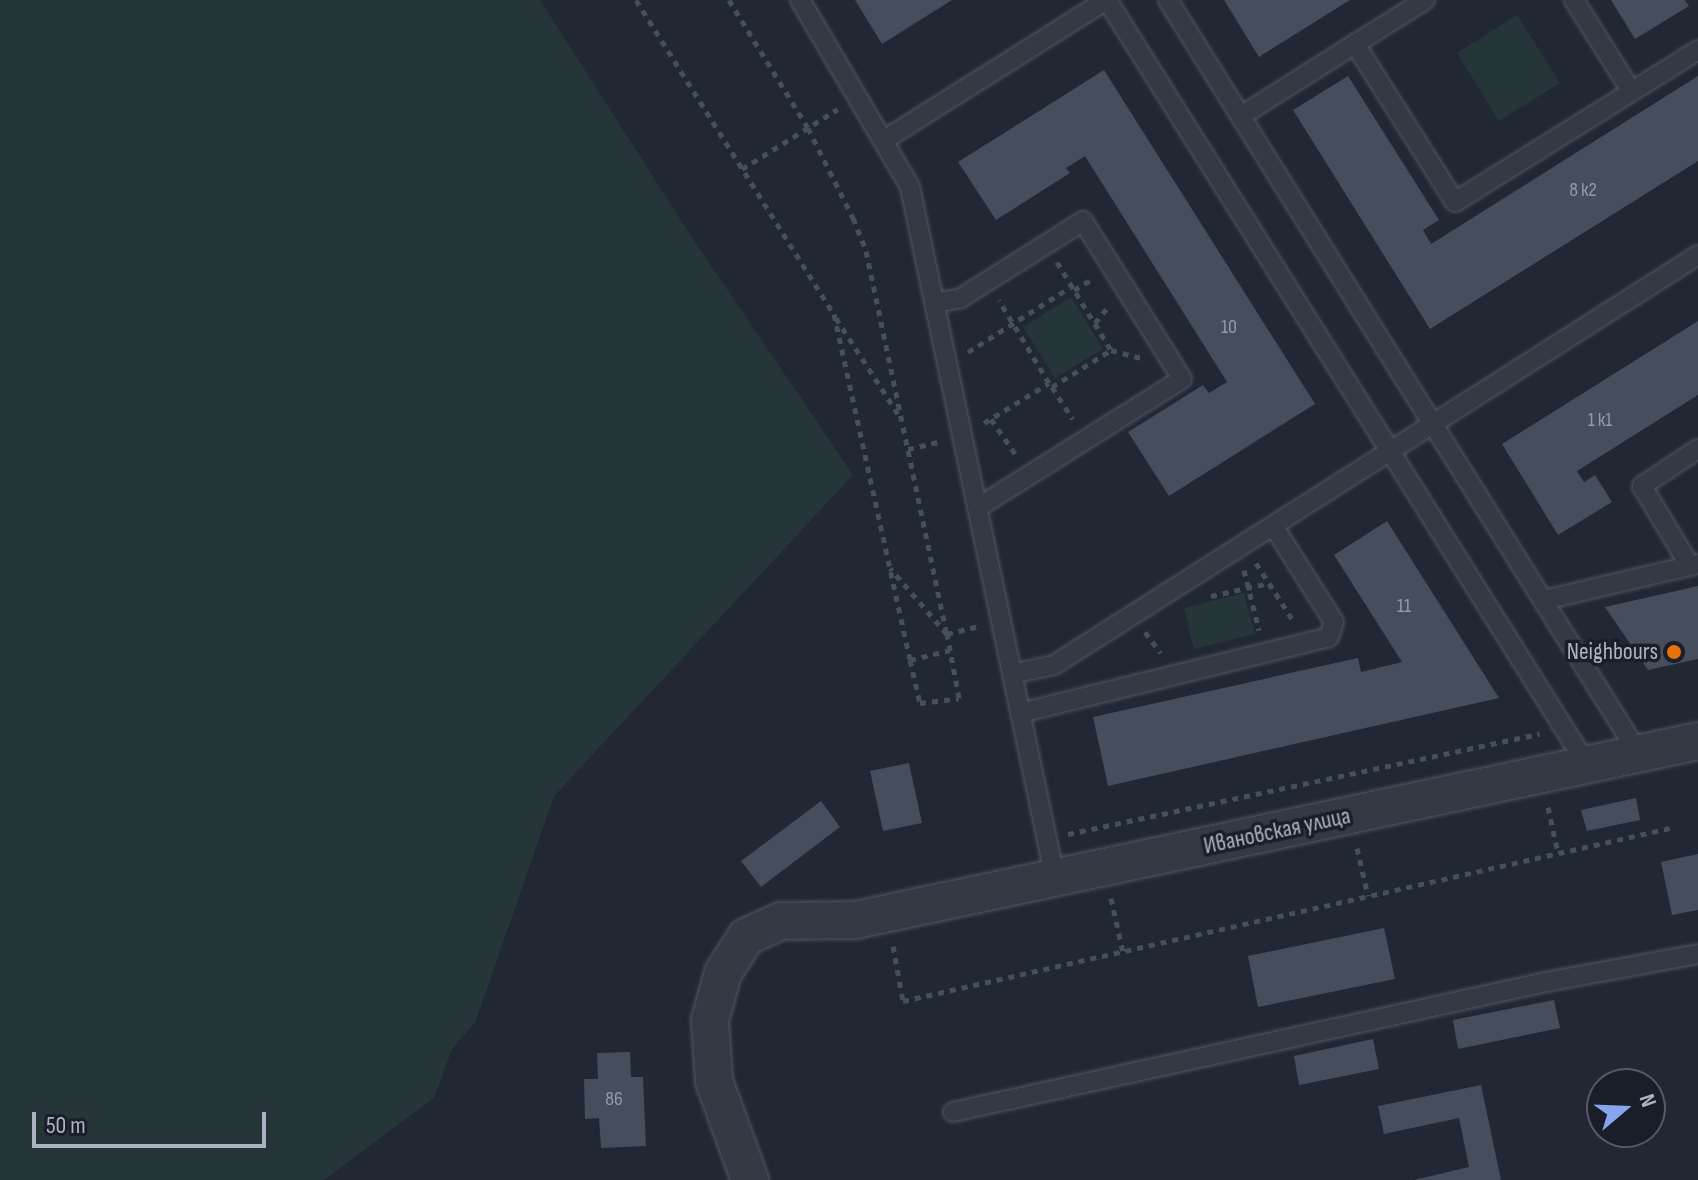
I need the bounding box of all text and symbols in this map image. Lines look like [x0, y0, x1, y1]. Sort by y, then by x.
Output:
house number: 8 к2 [1569, 178, 1597, 202]
house number: 10 [1221, 315, 1237, 339]
house number: 1 к1 [1588, 408, 1612, 432]
house number: 11 [1397, 594, 1411, 618]
place label: Neighbours [1567, 638, 1658, 666]
marker: Neighbours [1665, 643, 1683, 661]
street label: Ивановская улица [1201, 801, 1353, 861]
north arrow [1586, 1068, 1666, 1148]
house number: 86 [605, 1087, 623, 1111]
text: N [1633, 1091, 1662, 1111]
scale bar [36, 1096, 270, 1146]
text: 50 m [46, 1111, 86, 1140]

